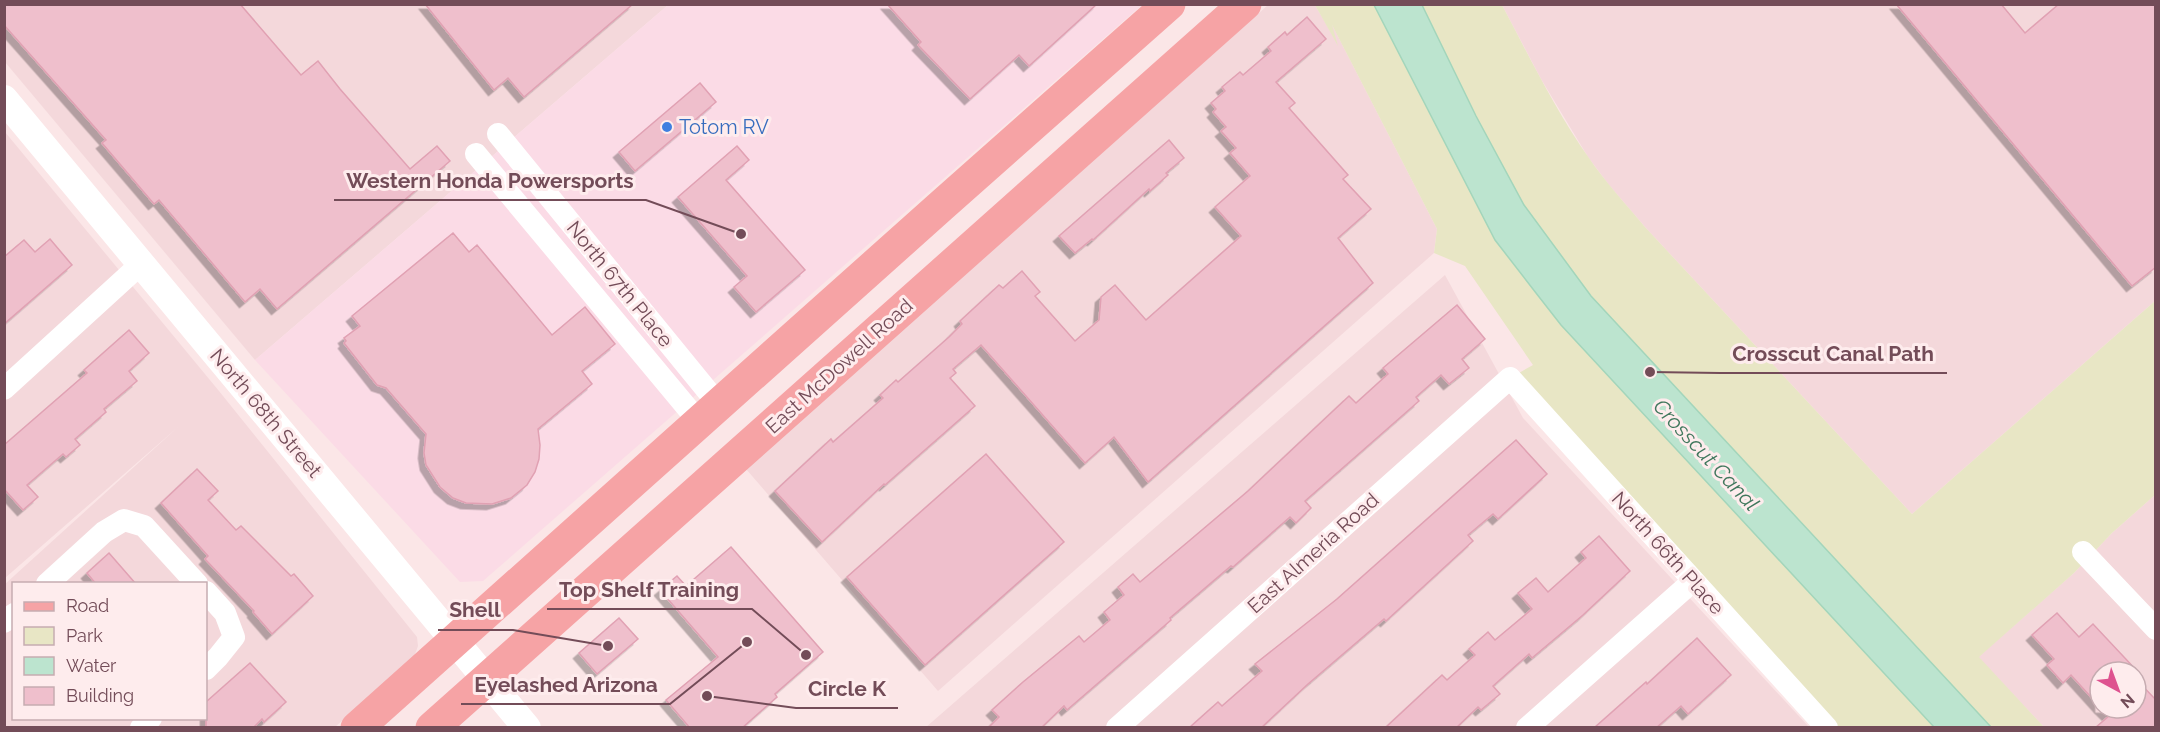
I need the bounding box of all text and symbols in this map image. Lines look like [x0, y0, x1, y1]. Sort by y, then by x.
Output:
place label: Totom RV [679, 115, 769, 139]
marker: Totom RV [660, 120, 674, 134]
callout: Western Honda Powersports [334, 161, 646, 200]
text: Western Honda Powersports [346, 168, 634, 193]
street label: North 67th Place [562, 216, 678, 352]
street label: East McDowell Road [760, 294, 918, 438]
callout: Crosscut Canal Path [1720, 334, 1947, 373]
text: Crosscut Canal Path [1732, 341, 1934, 366]
street label: North 68th Street [205, 344, 327, 482]
water label: Crosscut Canal [1648, 394, 1764, 516]
street label: North 66th Place [1607, 487, 1729, 619]
street label: East Almeria Road [1242, 488, 1384, 618]
callout: Top Shelf Training [547, 570, 752, 609]
text: Top Shelf Training [559, 577, 739, 602]
legend [12, 582, 207, 720]
callout: Shell [438, 591, 513, 630]
text: Road [66, 595, 109, 616]
text: Shell [449, 597, 501, 622]
text: Park [66, 625, 103, 646]
text: Water [66, 655, 117, 676]
north arrow [2088, 660, 2148, 720]
callout: Eyelashed Arizona [461, 665, 670, 704]
callout: Circle K [796, 669, 898, 708]
text: Eyelashed Arizona [474, 672, 658, 697]
text: Circle K [808, 676, 887, 701]
text: Building [66, 685, 134, 706]
text: N [2117, 690, 2138, 712]

